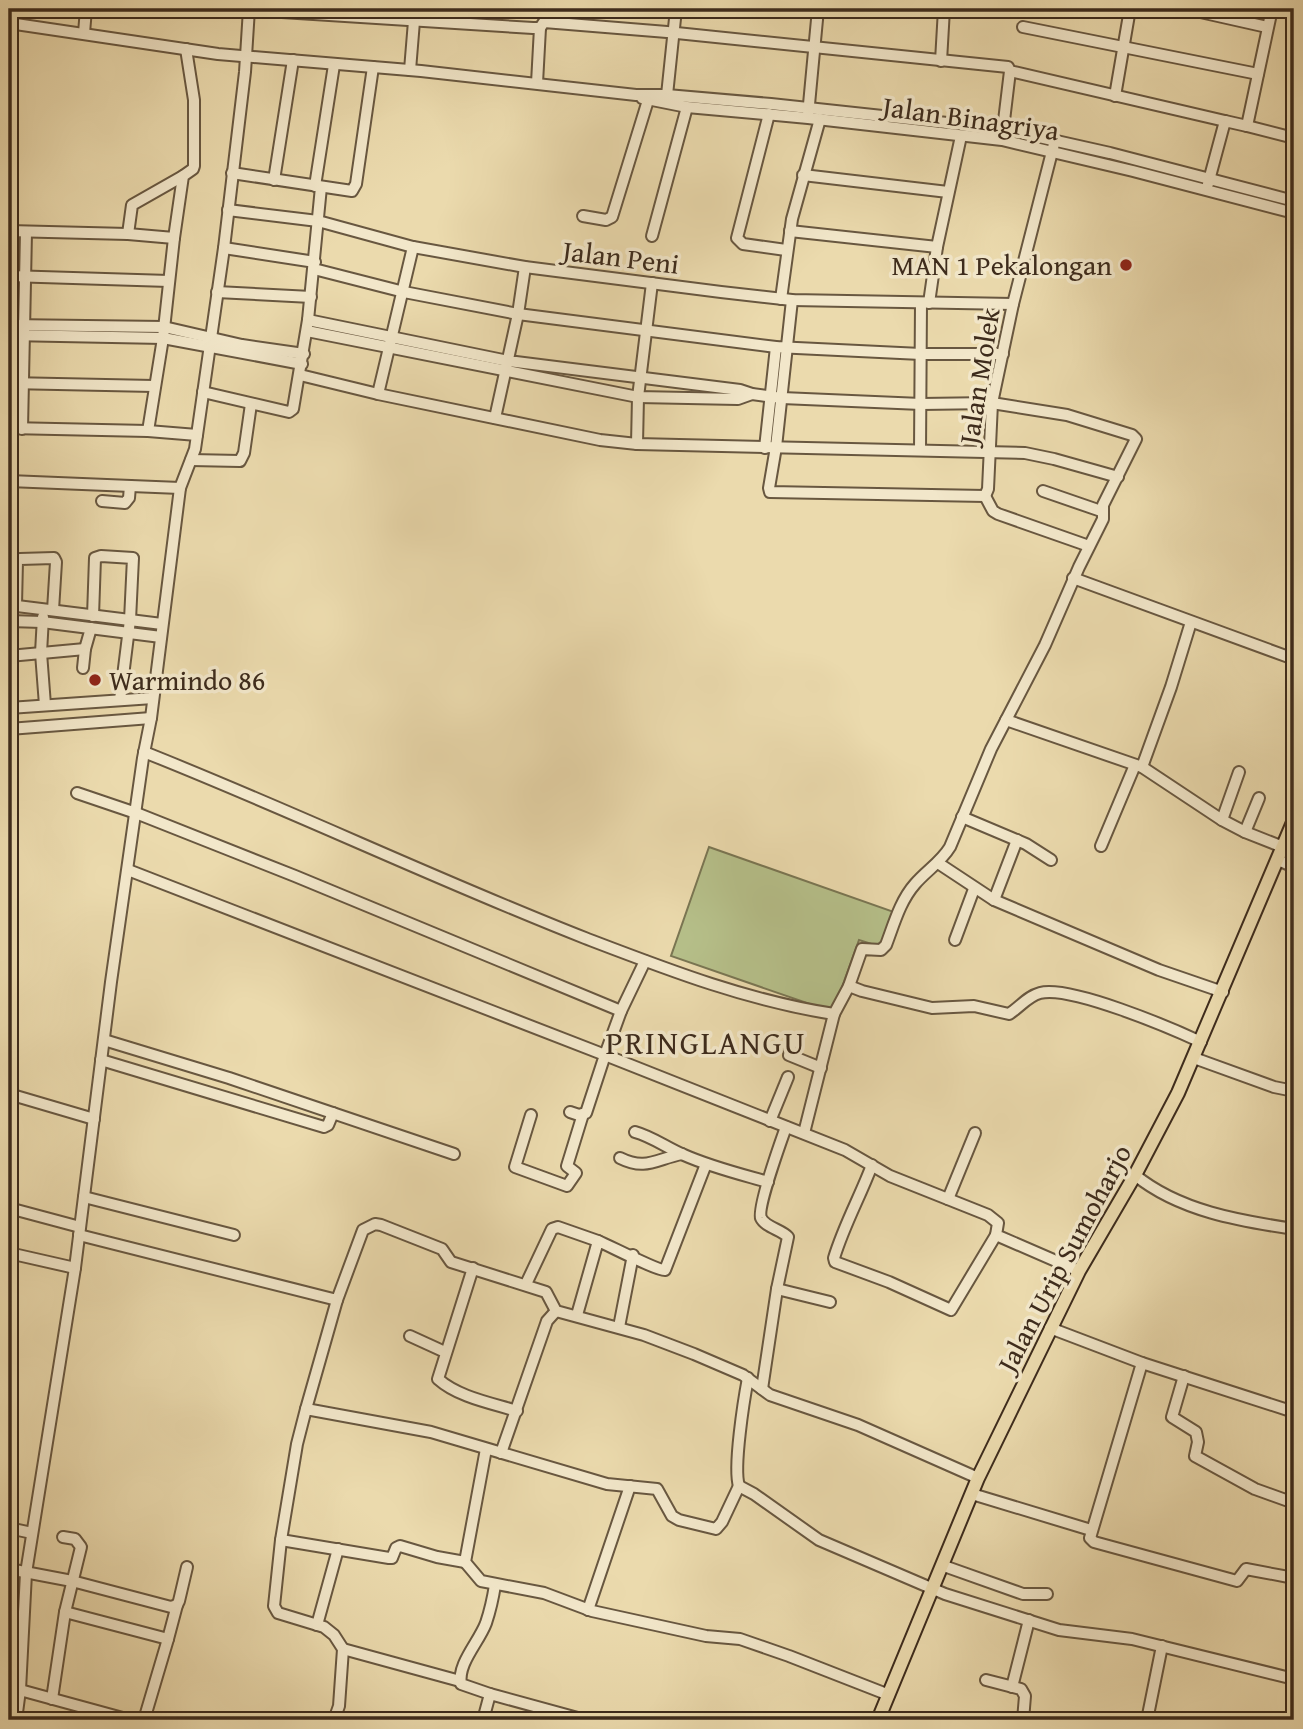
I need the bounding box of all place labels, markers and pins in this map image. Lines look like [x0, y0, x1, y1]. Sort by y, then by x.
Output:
place label: MAN 1 Pekalongan [892, 244, 1112, 285]
marker: MAN 1 Pekalongan [1118, 257, 1134, 273]
place label: Warmindo 86 [109, 659, 265, 700]
marker: Warmindo 86 [87, 672, 103, 688]

